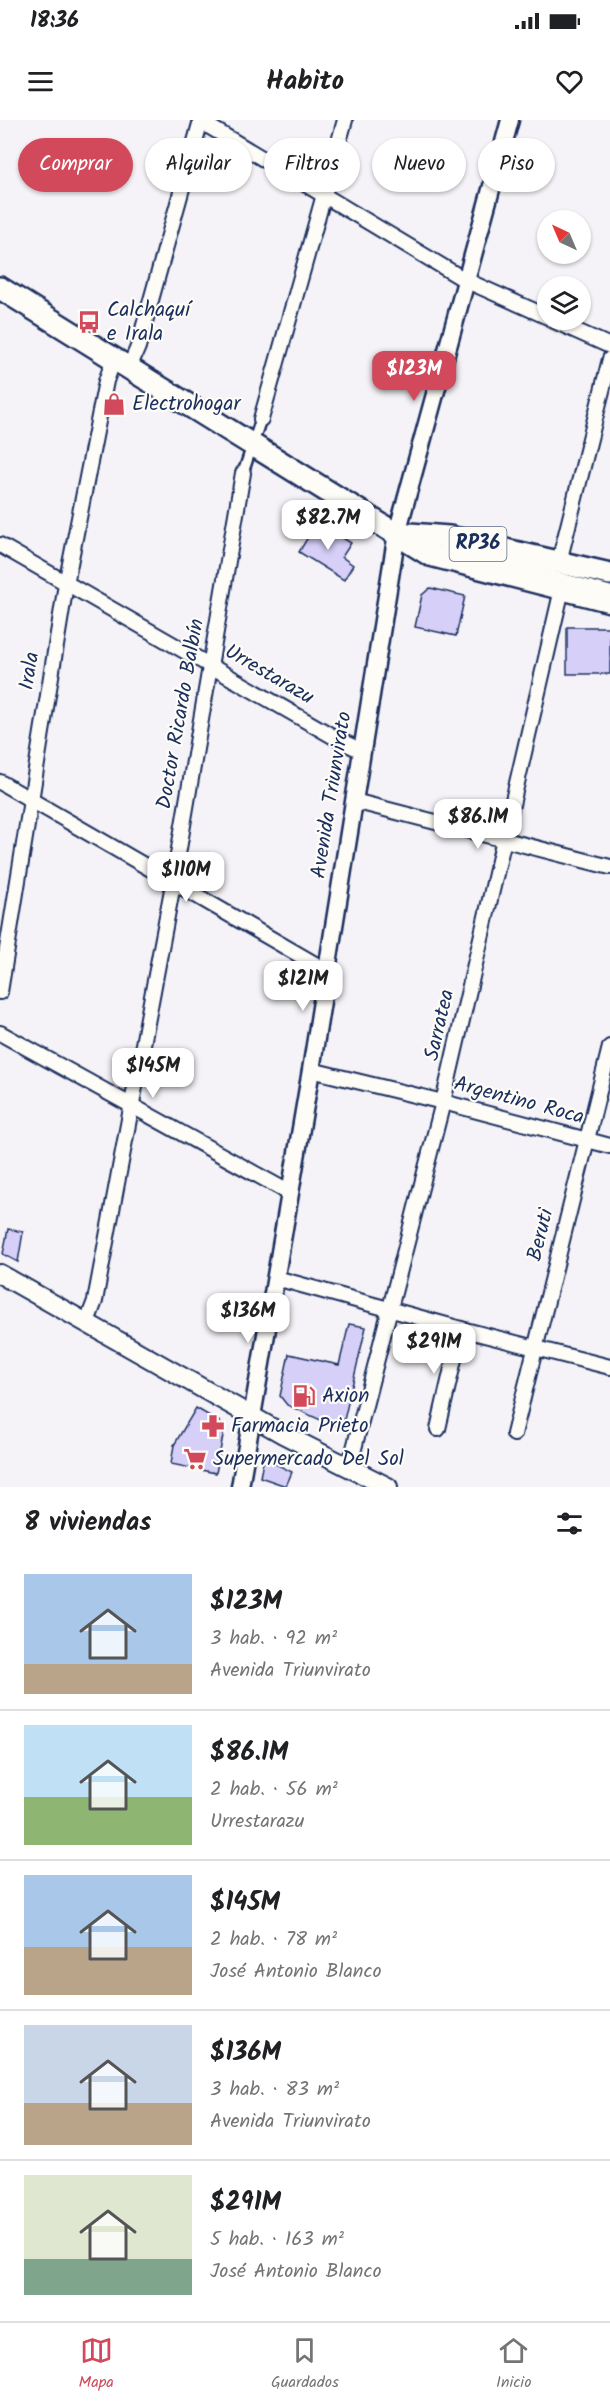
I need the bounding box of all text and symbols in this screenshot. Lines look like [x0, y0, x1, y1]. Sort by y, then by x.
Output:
text: 18:36 [30, 4, 79, 39]
text: Habito [266, 60, 344, 103]
icon: menu [24, 65, 57, 98]
icon: heart [553, 65, 586, 98]
chip: Comprar [18, 138, 133, 192]
chip: Alquilar [145, 138, 252, 192]
chip: Filtros [264, 138, 360, 192]
chip: Nuevo [372, 138, 466, 192]
chip: Piso [478, 138, 555, 192]
north arrow [537, 210, 591, 264]
map controls [537, 210, 591, 330]
button: layers [537, 276, 591, 330]
place label: Calchaquí e Irala [107, 294, 193, 351]
bus stop icon: Calchaquí e Irala [76, 309, 102, 335]
pin: $123M [372, 351, 456, 402]
text: $123M [386, 354, 442, 386]
place label: Electrohogar [132, 388, 241, 421]
shop icon: Electrohogar [101, 391, 127, 417]
pin: $82.7M [279, 500, 377, 551]
text: $82.7M [296, 503, 360, 535]
road number: RP36 [450, 527, 506, 561]
street label: Doctor Ricardo Balbín [148, 616, 214, 812]
street label: Urrestarazu [218, 636, 320, 714]
street label: Irala [11, 649, 49, 693]
street label: Avenida Triunvirato [302, 709, 362, 881]
pin: $86.1M [429, 799, 527, 850]
text: $86.1M [448, 802, 508, 834]
pin: $110M [144, 852, 228, 903]
text: $110M [161, 855, 211, 887]
pin: $121M [261, 961, 345, 1012]
text: $121M [278, 964, 328, 996]
street label: Sarratea [416, 986, 464, 1064]
pin: $145M [111, 1048, 195, 1099]
text: $145M [126, 1051, 180, 1083]
street label: Argentino Roca [450, 1068, 588, 1134]
street label: Beruti [519, 1204, 564, 1265]
pin: $136M [206, 1293, 290, 1344]
text: $136M [221, 1296, 275, 1328]
pin: $291M [392, 1324, 476, 1375]
text: $291M [407, 1327, 461, 1359]
place label: Axion [322, 1380, 369, 1413]
fuel station icon: Axion [291, 1383, 317, 1409]
place label: Farmacia Prieto [231, 1410, 368, 1443]
pharmacy icon: Farmacia Prieto [200, 1413, 226, 1439]
place label: Supermercado Del Sol [213, 1443, 404, 1476]
supermarket icon: Supermercado Del Sol [182, 1446, 208, 1472]
text: 8 viviendas [24, 1502, 151, 1544]
icon: filters [553, 1507, 586, 1540]
text: $123M [210, 1581, 282, 1623]
icon: home [72, 1598, 144, 1670]
text: 3 hab. · 92 m² [210, 1623, 337, 1655]
text: Avenida Triunvirato [210, 1655, 371, 1687]
text: $86.1M [210, 1732, 289, 1774]
icon: home [72, 1749, 144, 1821]
text: 2 hab. · 56 m² [210, 1774, 338, 1806]
text: Urrestarazu [210, 1806, 304, 1838]
text: $145M [210, 1882, 280, 1924]
icon: home [72, 1899, 144, 1971]
text: 2 hab. · 78 m² [210, 1924, 337, 1956]
text: José Antonio Blanco [210, 1956, 381, 1988]
text: $136M [210, 2032, 281, 2074]
icon: home [72, 2049, 144, 2121]
text: 3 hab. · 83 m² [210, 2074, 339, 2106]
text: Avenida Triunvirato [210, 2106, 371, 2138]
text: $291M [210, 2182, 281, 2224]
icon: home [72, 2199, 144, 2271]
text: 5 hab. · 163 m² [210, 2224, 344, 2256]
text: José Antonio Blanco [210, 2256, 381, 2288]
tab: Mapa [79, 2334, 114, 2395]
tab: Guardados [271, 2334, 339, 2395]
tab: Inicio [496, 2334, 531, 2395]

